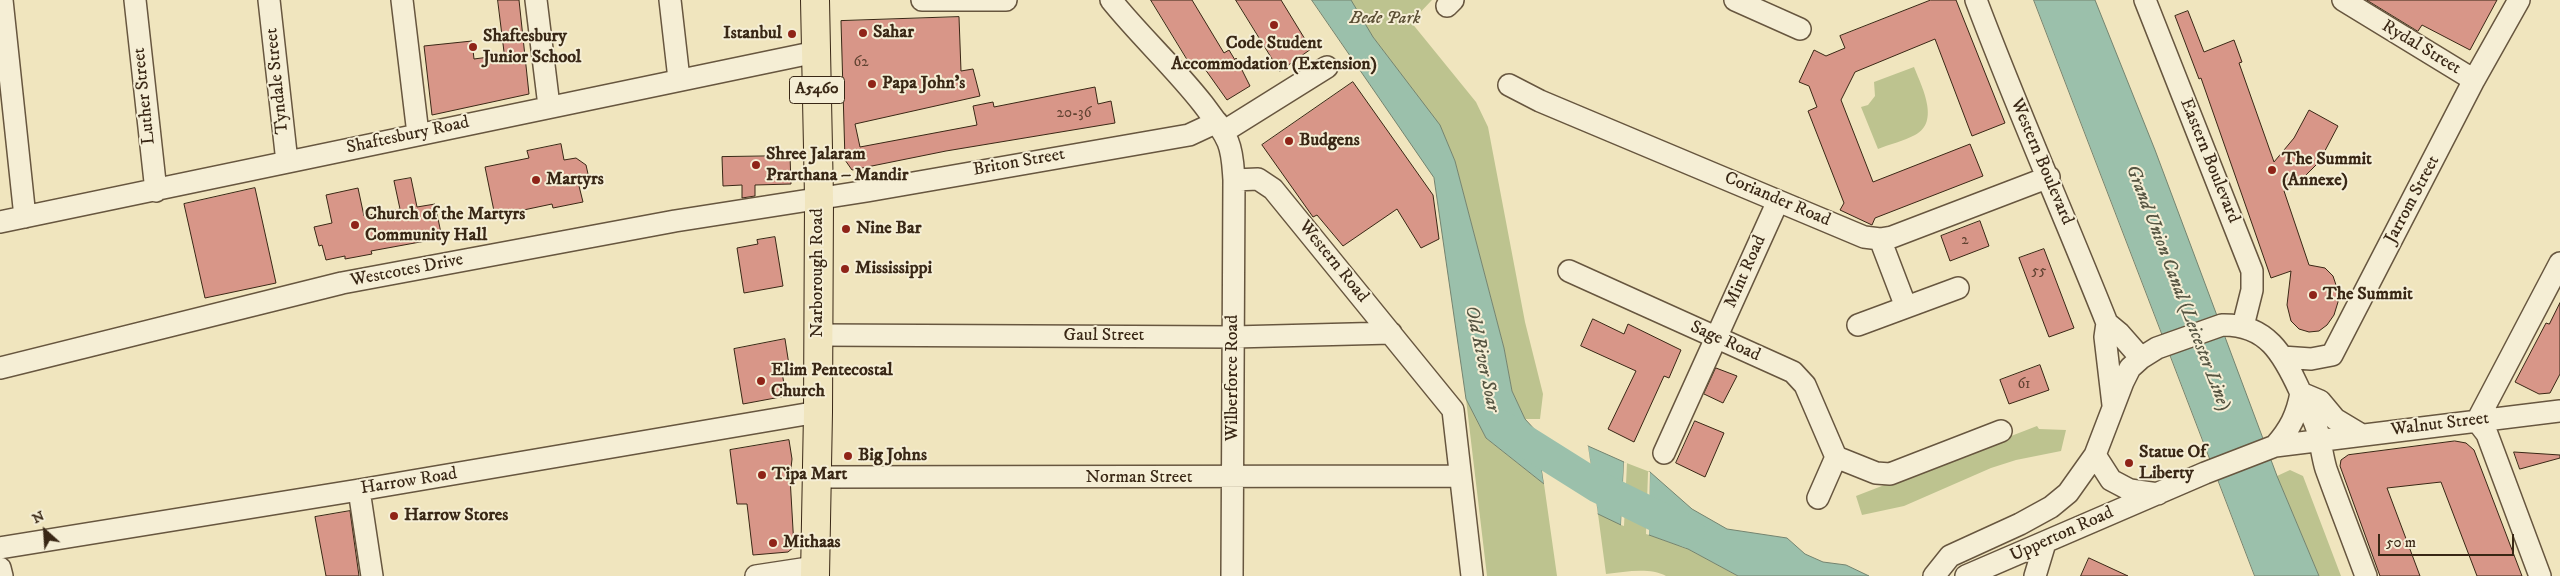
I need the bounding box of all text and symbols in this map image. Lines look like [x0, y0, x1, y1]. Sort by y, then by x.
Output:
park label: Bede Park [1350, 8, 1420, 30]
street label: Rydal Street [2377, 16, 2465, 80]
marker: Code Student Accommodation (Extension) [1268, 19, 1280, 31]
place label: Sahar [873, 22, 914, 44]
place label: Istanbul [723, 23, 782, 45]
place label: Shaftesbury Junior School [483, 26, 581, 68]
street label: Tyndale Street [262, 27, 294, 135]
marker: Sahar [857, 27, 869, 39]
marker: Istanbul [786, 28, 798, 40]
place label: Code Student Accommodation (Extension) [1171, 33, 1377, 76]
marker: Shaftesbury Junior School [467, 41, 479, 53]
street label: Luther Street [129, 46, 161, 146]
house number: 62 [853, 54, 869, 72]
place label: Papa John's [882, 73, 965, 95]
road number: A5460 [790, 76, 844, 104]
marker: Papa John's [866, 78, 878, 90]
street label: Western Boulevard [2005, 96, 2077, 228]
street label: Eastern Boulevard [2174, 96, 2244, 226]
house number: 20-36 [1057, 105, 1091, 123]
street label: Shaftesbury Road [345, 112, 471, 160]
place label: Budgens [1299, 130, 1360, 152]
marker: Budgens [1283, 135, 1295, 147]
place label: Shree Jalaram Prarthana – Mandir [766, 144, 908, 186]
street label: Briton Street [971, 144, 1067, 182]
place label: The Summit (Annexe) [2282, 149, 2372, 192]
street label: Jarrom Street [2381, 152, 2445, 248]
marker: Shree Jalaram Prarthana – Mandir [750, 159, 762, 171]
water label: Grand Union Canal (Leicester Line) [2120, 162, 2234, 414]
marker: The Summit (Annexe) [2266, 164, 2278, 176]
street label: Coriander Road [1721, 168, 1833, 232]
place label: Martyrs [546, 169, 604, 191]
marker: Martyrs [530, 174, 542, 186]
place label: Church of the Martyrs Community Hall [365, 204, 525, 246]
street label: Narborough Road [807, 208, 829, 338]
street label: Western Road [1293, 217, 1373, 307]
place label: Nine Bar [856, 218, 921, 240]
marker: Church of the Martyrs Community Hall [349, 219, 361, 231]
marker: Nine Bar [840, 223, 852, 235]
street label: Mint Road [1720, 232, 1772, 312]
house number: 2 [1961, 232, 1969, 250]
street label: Westcotes Drive [349, 249, 465, 293]
place label: Mississippi [855, 258, 932, 280]
marker: Mississippi [839, 263, 851, 275]
house number: 55 [2032, 263, 2046, 281]
place label: The Summit [2323, 284, 2413, 306]
marker: The Summit [2307, 289, 2319, 301]
water label: Old River Soar [1459, 304, 1503, 414]
street label: Wilberforce Road [1222, 315, 1244, 441]
street label: Sage Road [1687, 317, 1763, 367]
street label: Gaul Street [1064, 325, 1144, 347]
place label: Elim Pentecostal Church [771, 360, 893, 402]
marker: Elim Pentecostal Church [755, 375, 767, 387]
house number: 61 [2017, 376, 2031, 394]
street label: Walnut Street [2390, 408, 2490, 442]
place label: Statue Of Liberty [2139, 442, 2206, 484]
place label: Big Johns [858, 445, 927, 467]
marker: Big Johns [842, 450, 854, 462]
marker: Statue Of Liberty [2123, 457, 2135, 469]
street label: Harrow Road [359, 464, 459, 500]
place label: Tipa Mart [772, 464, 847, 486]
street label: Norman Street [1086, 467, 1192, 489]
marker: Tipa Mart [756, 469, 768, 481]
street label: Upperton Road [2007, 503, 2117, 567]
place label: Harrow Stores [404, 505, 508, 527]
north arrow [20, 506, 70, 556]
text: N [29, 507, 48, 528]
marker: Harrow Stores [388, 510, 400, 522]
scale bar [2380, 524, 2516, 556]
place label: Mithaas [783, 532, 841, 554]
text: 50 m [2386, 533, 2416, 552]
marker: Mithaas [767, 537, 779, 549]

